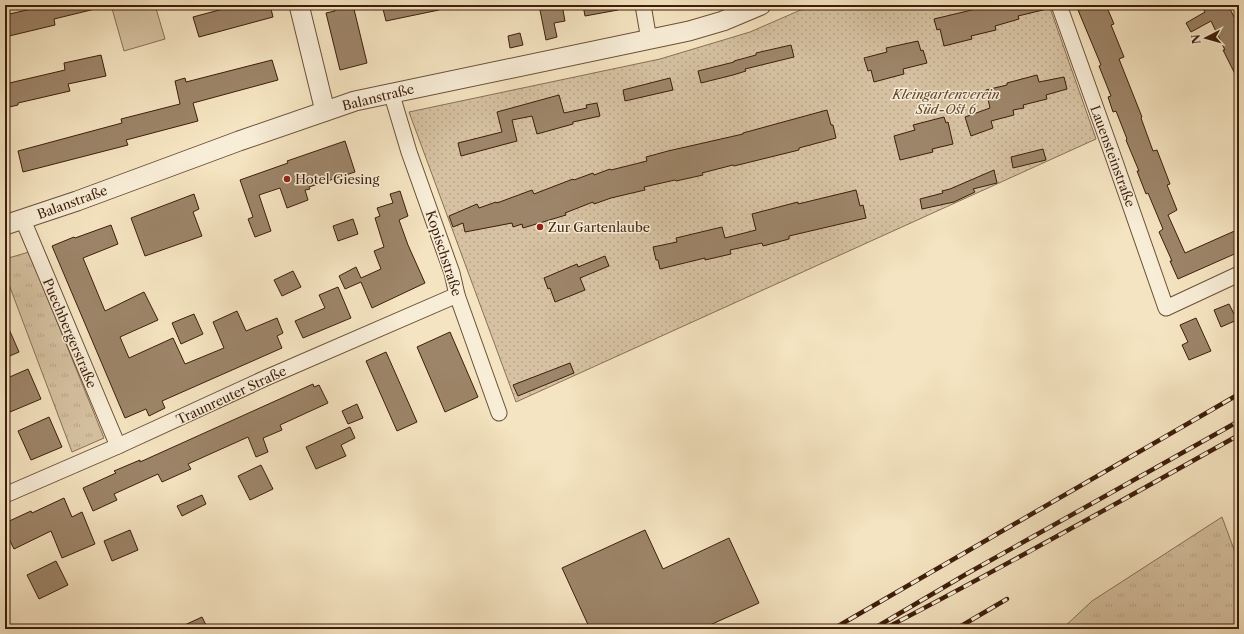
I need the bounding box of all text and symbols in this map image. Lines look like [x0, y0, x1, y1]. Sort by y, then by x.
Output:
north arrow [1186, 18, 1226, 58]
text: N [1189, 33, 1204, 45]
street label: Balanstraße [340, 80, 416, 114]
park label: Kleingartenverein Süd-Ost 6 [891, 86, 1000, 117]
street label: Lauensteinstraße [1087, 103, 1139, 209]
place label: Hotel Giesing [295, 171, 379, 187]
marker: Hotel Giesing [282, 174, 292, 184]
street label: Balanstraße [35, 182, 109, 222]
street label: Kopischstraße [423, 208, 465, 298]
place label: Zur Gartenlaube [548, 219, 650, 235]
marker: Zur Gartenlaube [535, 222, 545, 232]
street label: Puechbergerstraße [40, 276, 100, 390]
street label: Traunreuter Straße [173, 363, 289, 427]

